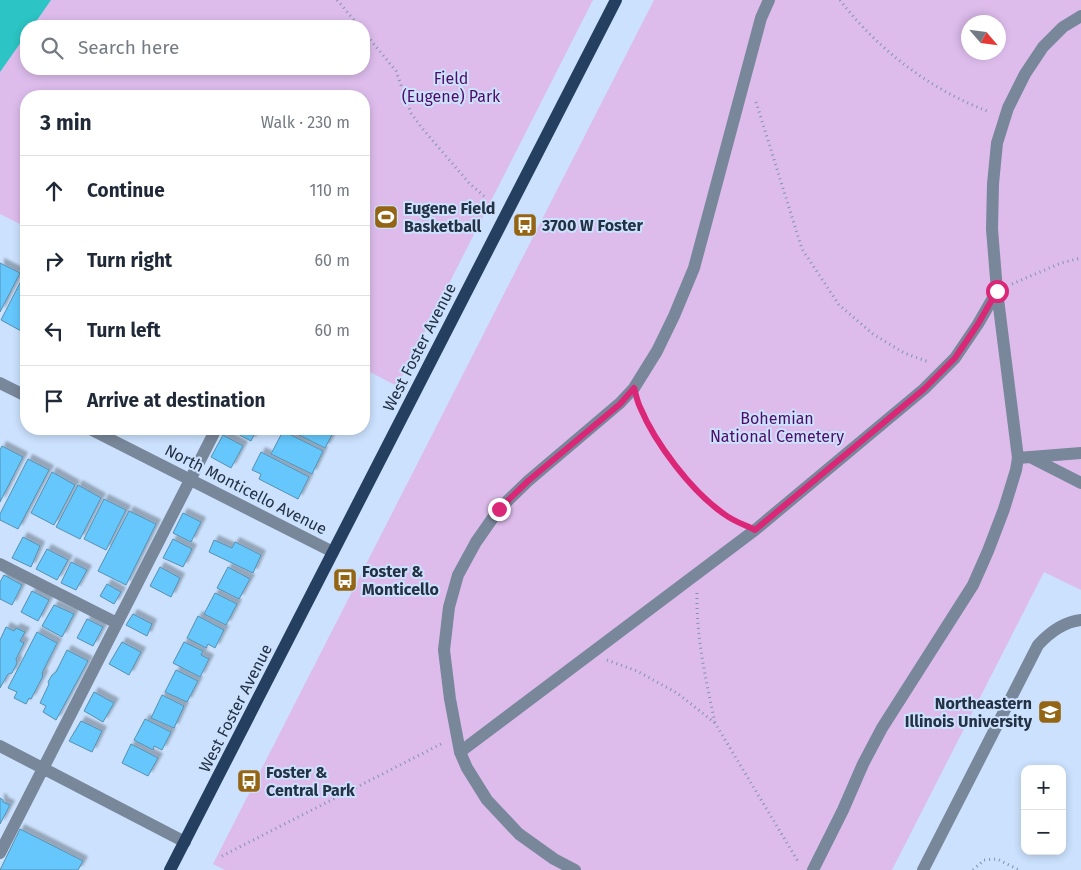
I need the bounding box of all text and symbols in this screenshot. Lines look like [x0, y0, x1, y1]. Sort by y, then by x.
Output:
north arrow [961, 15, 1006, 60]
search box [20, 20, 370, 75]
icon: search [38, 34, 66, 62]
text: Search here [78, 36, 179, 59]
park label: Field (Eugene) Park [402, 69, 501, 106]
text: 3 min [40, 110, 92, 136]
text: Walk · 230 m [261, 113, 350, 132]
icon: ahead [40, 177, 68, 205]
text: Continue [87, 179, 165, 202]
text: 110 m [309, 181, 350, 200]
place label: Eugene Field Basketball [404, 199, 495, 236]
sports icon: Eugene Field Basketball [373, 204, 399, 230]
bus stop icon: 3700 W Foster [512, 212, 538, 238]
place label: 3700 W Foster [541, 216, 643, 235]
icon: right [40, 247, 68, 275]
text: Turn right [87, 249, 172, 272]
text: 60 m [315, 251, 350, 270]
street label: West Foster Avenue [379, 280, 460, 414]
route start [986, 280, 1009, 303]
icon: left [40, 317, 68, 345]
text: Turn left [87, 319, 161, 342]
text: 60 m [315, 321, 350, 340]
icon: arrive [40, 387, 68, 415]
text: Arrive at destination [87, 389, 266, 412]
park label: Bohemian National Cemetery [710, 409, 844, 446]
street label: North Monticello Avenue [162, 440, 330, 539]
route end [488, 498, 511, 521]
place label: Foster & Monticello [362, 562, 439, 599]
bus stop icon: Foster & Monticello [332, 567, 358, 593]
street label: West Foster Avenue [195, 641, 276, 775]
place label: Northeastern Illinois University [905, 694, 1033, 731]
school or university icon: Northeastern Illinois University [1037, 699, 1063, 725]
place label: Foster & Central Park [266, 763, 355, 800]
map controls [1021, 765, 1066, 855]
button: + [1021, 765, 1066, 810]
bus stop icon: Foster & Central Park [236, 768, 262, 794]
button: − [1021, 810, 1066, 855]

